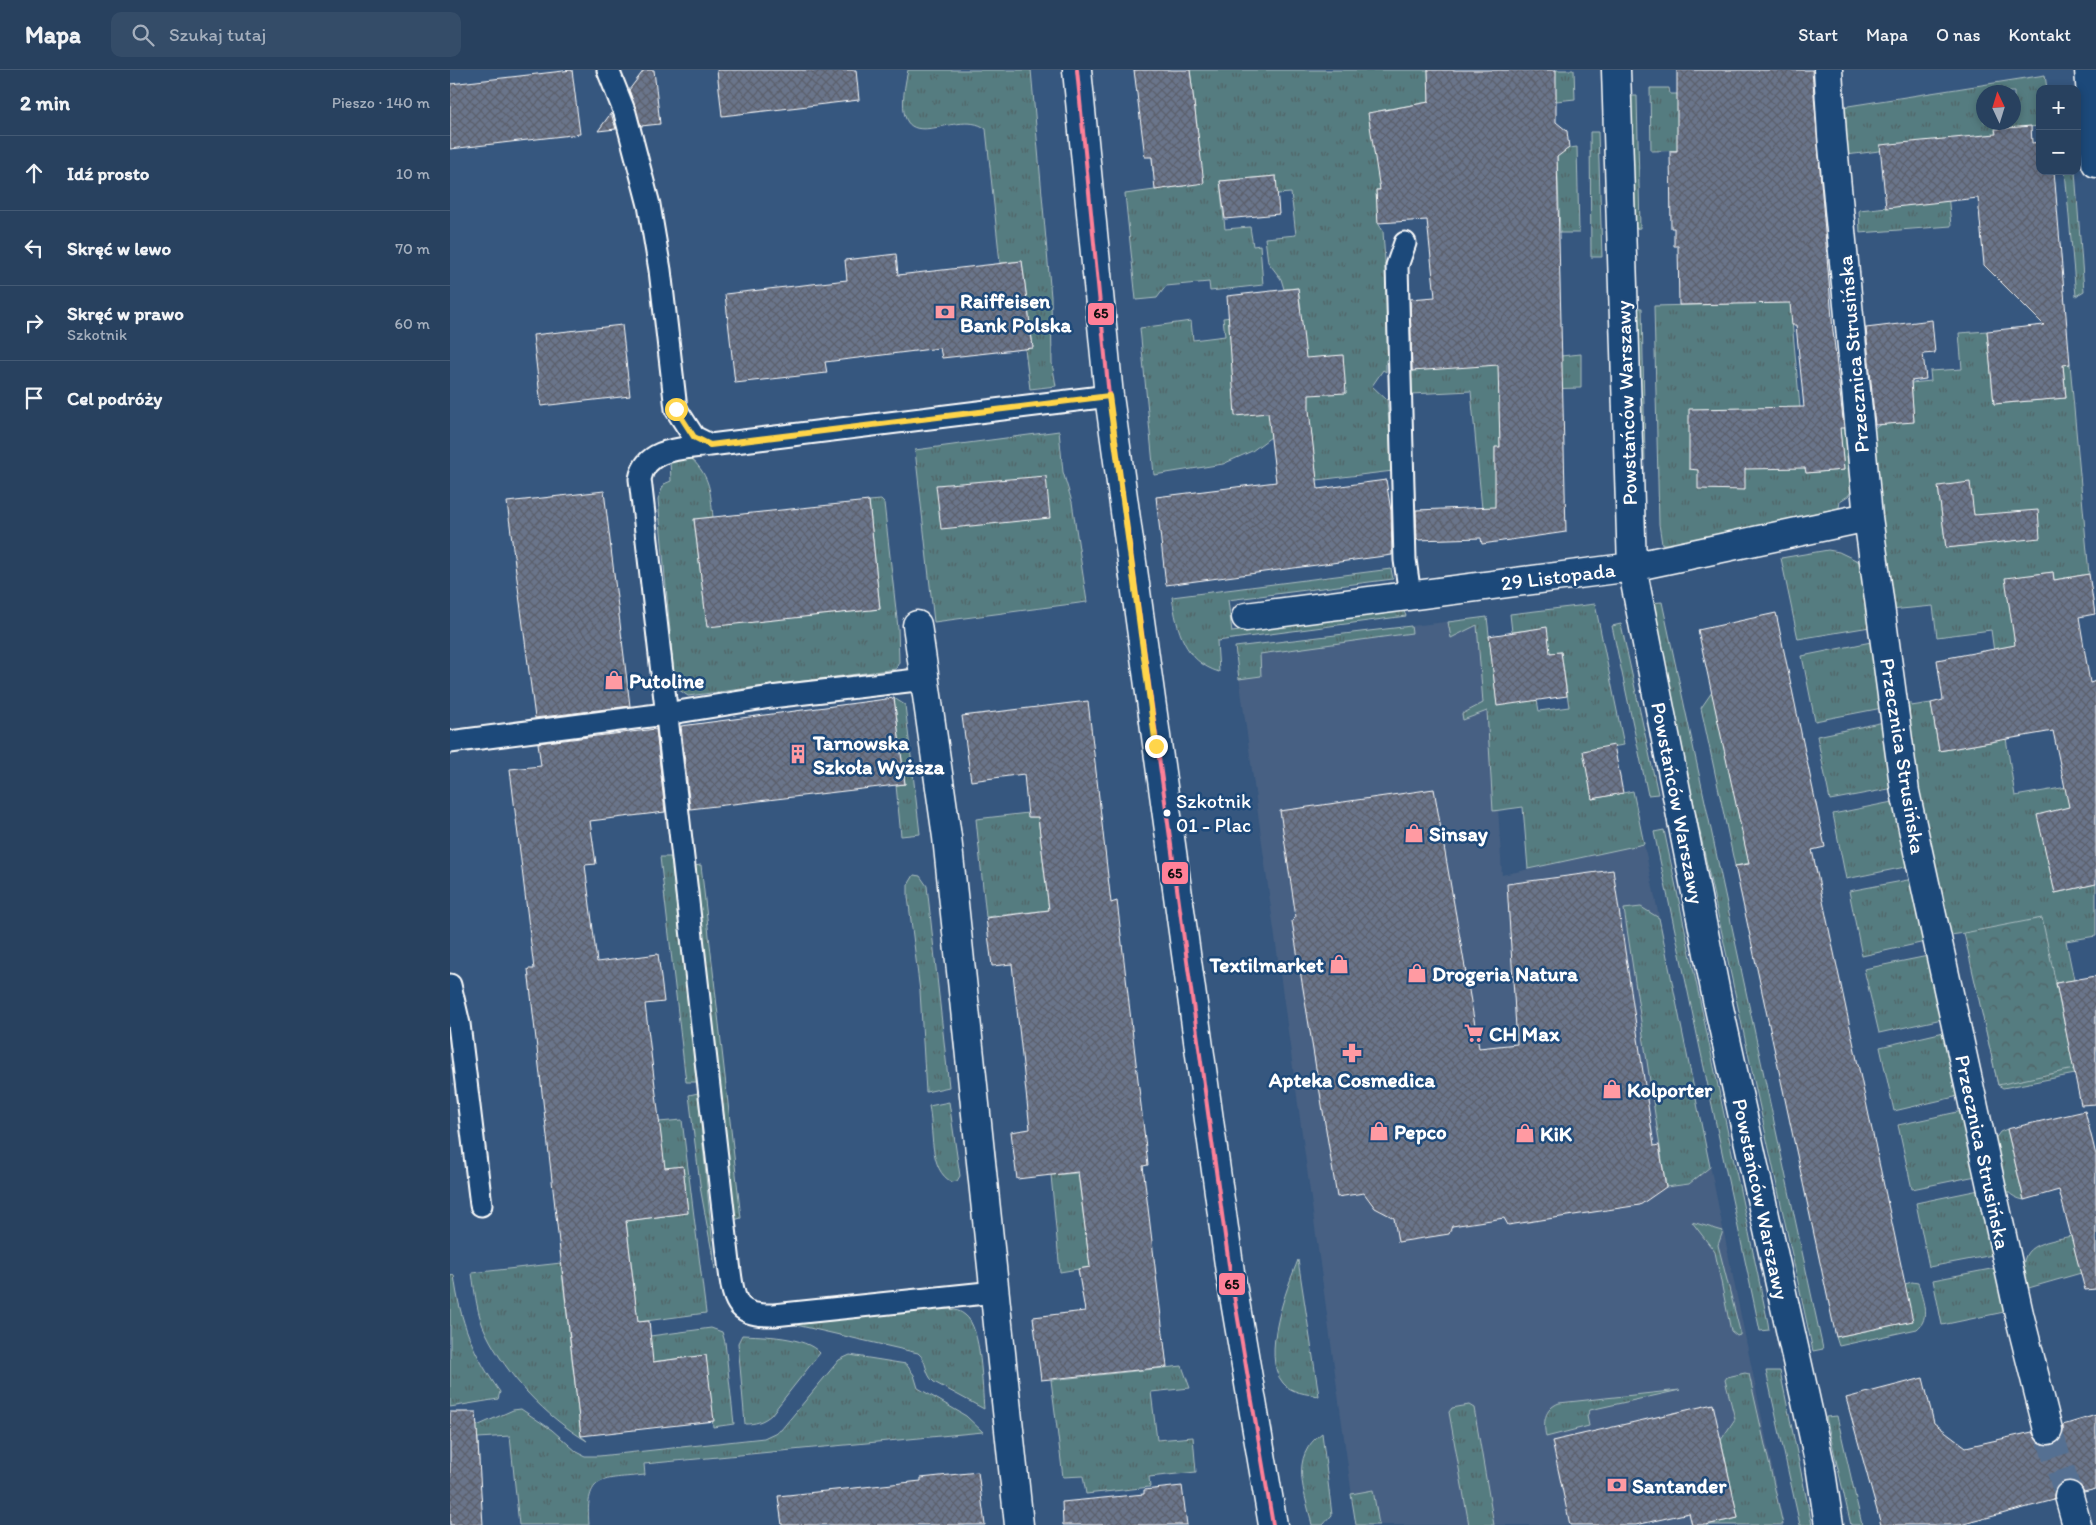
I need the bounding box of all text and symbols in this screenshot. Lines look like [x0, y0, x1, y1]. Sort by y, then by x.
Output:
search box [111, 12, 461, 57]
text: Mapa [25, 20, 81, 49]
icon: search [129, 21, 157, 49]
text: Szukaj tutaj [169, 23, 266, 46]
text: Start [1798, 24, 1838, 46]
text: Mapa [1866, 24, 1908, 46]
text: O nas [1936, 24, 1981, 46]
text: Kontakt [2009, 24, 2071, 46]
north arrow [1976, 85, 2021, 130]
map controls [2036, 85, 2081, 175]
button: + [2036, 85, 2081, 130]
text: 2 min [20, 90, 70, 115]
text: Pieszo · 140 m [332, 93, 430, 112]
button: − [2036, 130, 2081, 175]
icon: ahead [20, 159, 48, 187]
text: Idź prosto [67, 162, 150, 185]
text: 10 m [396, 164, 430, 183]
icon: left [20, 234, 48, 262]
text: Skręć w lewo [67, 237, 171, 260]
text: 70 m [395, 239, 430, 258]
street label: Przecznica Strusińska [1832, 254, 1874, 454]
place label: Raiffeisen Bank Polska [960, 288, 1072, 337]
street label: Powstańców Warszawy [1610, 300, 1642, 506]
bank icon: Raiffeisen Bank Polska [934, 301, 956, 323]
text: Skręć w prawo [67, 302, 184, 325]
line badge: 65 [1087, 302, 1115, 326]
text: 65 [1094, 305, 1109, 322]
icon: right [20, 309, 48, 337]
text: 60 m [395, 314, 430, 333]
text: Szkotnik [67, 325, 127, 344]
icon: arrive [20, 384, 48, 412]
text: Cel podróży [67, 387, 162, 410]
route start [665, 398, 688, 421]
street label: 29 Listopada [1499, 557, 1617, 595]
street label: Przecznica Strusińska [1875, 656, 1931, 856]
place label: Putoline [629, 668, 704, 693]
shop icon: Putoline [603, 669, 625, 691]
street label: Powstańców Warszawy [1646, 700, 1710, 906]
place label: Tarnowska Szkoła Wyższa [812, 730, 946, 780]
route end [1145, 735, 1168, 758]
building icon: Tarnowska Szkoła Wyższa [787, 743, 809, 765]
place label: Szkotnik 01 - Plac [1176, 789, 1251, 837]
marker: Szkotnik 01 - Plac [1162, 808, 1172, 818]
place label: Sinsay [1429, 821, 1489, 847]
shop icon: Sinsay [1403, 822, 1425, 844]
line badge: 65 [1161, 861, 1189, 885]
text: 65 [1168, 865, 1183, 882]
place label: Textilmarket [1208, 952, 1324, 977]
shop icon: Textilmarket [1328, 953, 1350, 975]
place label: Drogeria Natura [1432, 961, 1579, 987]
shop icon: Drogeria Natura [1406, 962, 1428, 984]
place label: CH Max [1489, 1021, 1560, 1046]
supermarket icon: CH Max [1463, 1022, 1485, 1044]
pharmacy icon: Apteka Cosmedica [1341, 1042, 1363, 1064]
street label: Przecznica Strusińska [1950, 1052, 2016, 1252]
place label: Apteka Cosmedica [1268, 1067, 1436, 1093]
place label: Kolporter [1627, 1077, 1713, 1103]
shop icon: Kolporter [1601, 1078, 1623, 1100]
street label: Powstańców Warszawy [1727, 1096, 1795, 1302]
place label: Pepco [1394, 1119, 1447, 1145]
shop icon: Pepco [1368, 1120, 1390, 1142]
place label: KiK [1540, 1121, 1573, 1146]
shop icon: KiK [1514, 1122, 1536, 1144]
line badge: 65 [1218, 1272, 1246, 1296]
text: 65 [1225, 1276, 1240, 1293]
place label: Santander [1632, 1473, 1727, 1498]
bank icon: Santander [1606, 1474, 1628, 1496]

